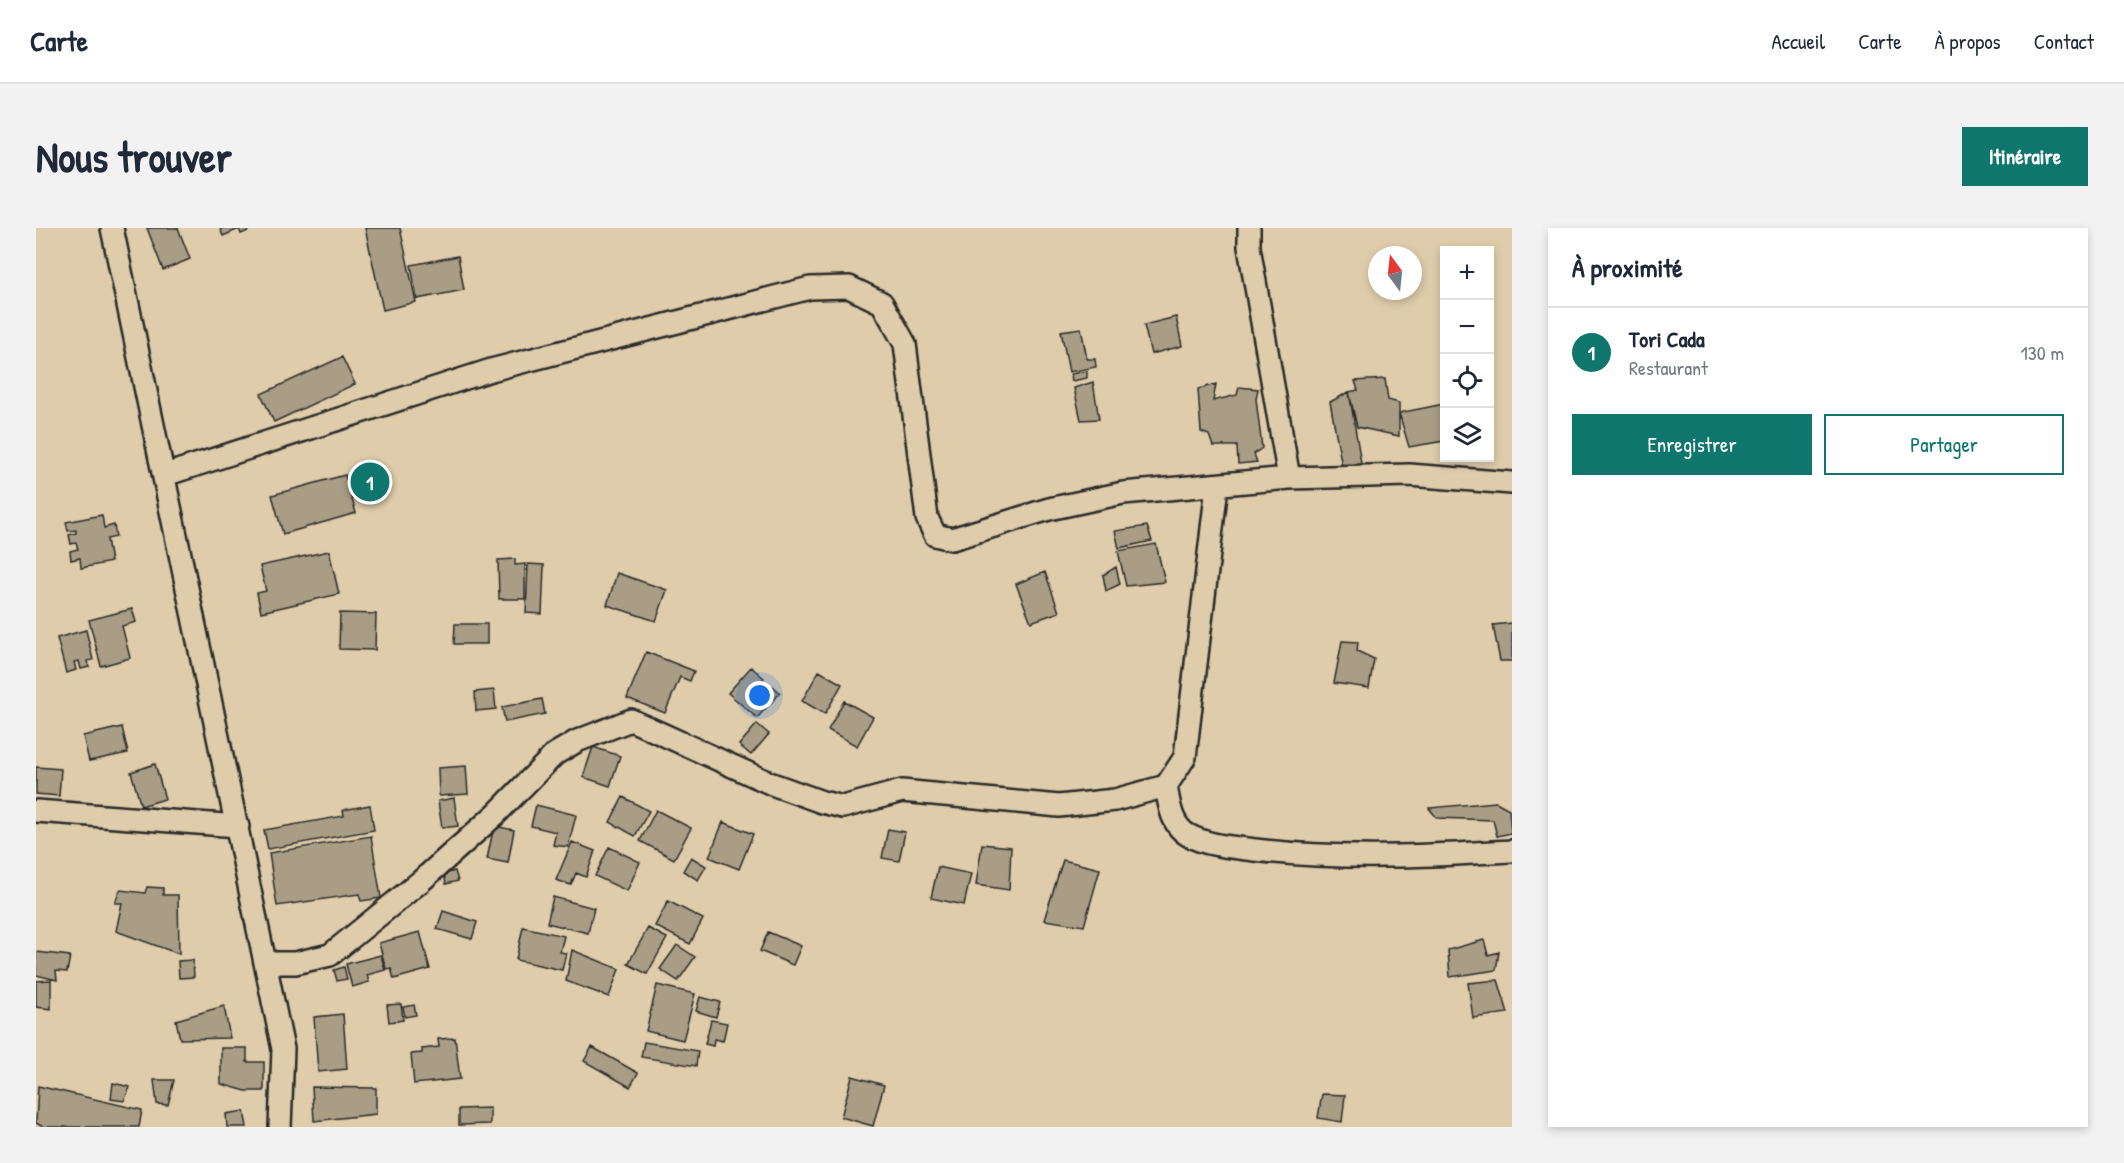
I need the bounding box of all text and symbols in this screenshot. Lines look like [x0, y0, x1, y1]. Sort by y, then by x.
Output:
text: Carte [30, 22, 88, 60]
text: Accueil [1772, 27, 1825, 56]
text: Carte [1858, 27, 1902, 56]
text: À propos [1935, 27, 2001, 56]
text: Contact [2034, 27, 2094, 56]
button: Itinéraire [1962, 127, 2088, 186]
text: Nous trouver [36, 128, 232, 185]
north arrow [1368, 246, 1422, 300]
map controls [1440, 246, 1494, 462]
button: + [1440, 246, 1494, 300]
text: À proximité [1572, 250, 1683, 285]
button: − [1440, 300, 1494, 354]
text: Tori Cada [1629, 324, 1705, 354]
text: 1 [1588, 339, 1595, 366]
text: 130 m [2021, 339, 2064, 366]
button: locate [1440, 354, 1494, 408]
text: Restaurant [1629, 354, 1708, 381]
button: layers [1440, 408, 1494, 462]
button: Enregistrer [1572, 414, 1812, 475]
button: Partager [1824, 414, 2064, 475]
pin: 1 [350, 460, 390, 504]
your location [745, 681, 774, 710]

